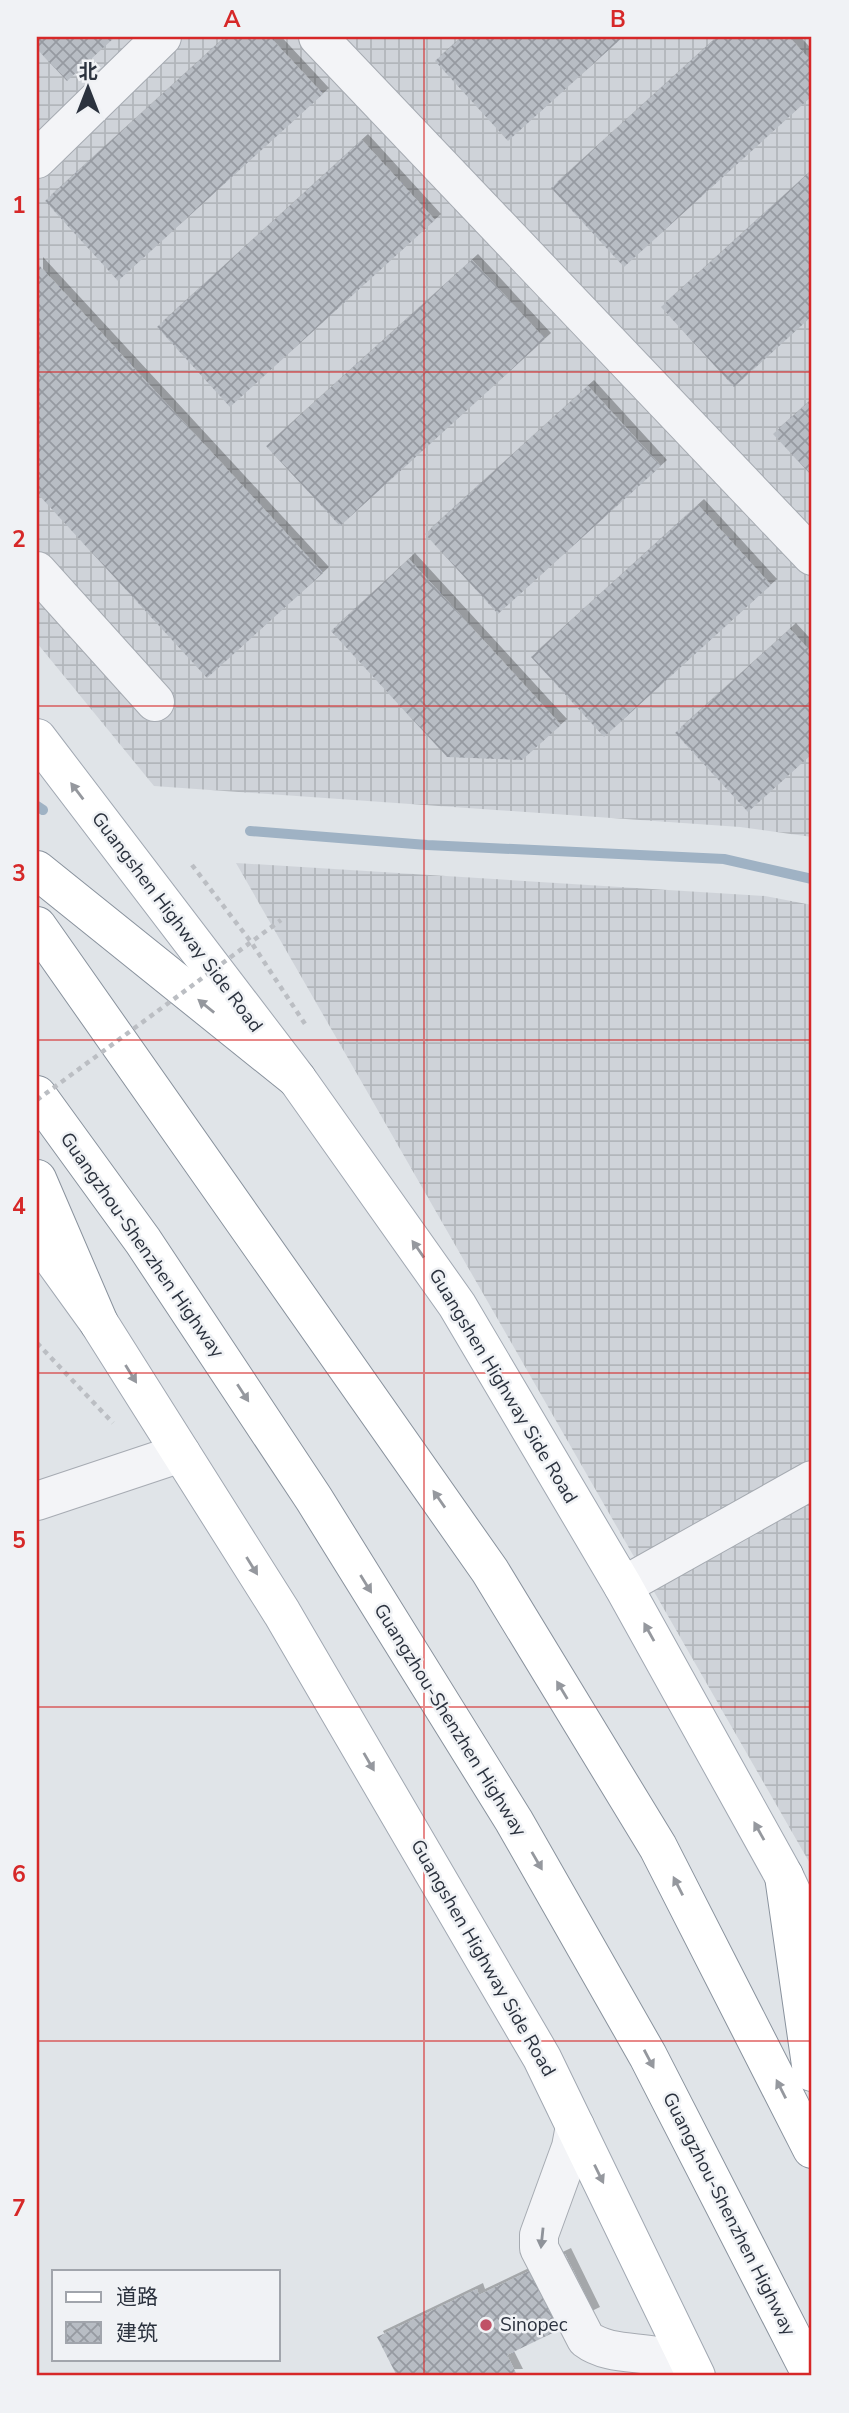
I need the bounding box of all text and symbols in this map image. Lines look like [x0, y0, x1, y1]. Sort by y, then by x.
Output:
text: A [223, 4, 241, 35]
text: B [610, 4, 626, 35]
north arrow [52, 52, 122, 122]
text: 北 [78, 59, 98, 85]
text: 1 [12, 190, 26, 221]
text: 2 [12, 524, 26, 555]
one-way arrow [71, 782, 85, 800]
street label: Guangshen Highway Side Road [85, 806, 269, 1038]
text: 3 [12, 858, 26, 889]
one-way arrow [198, 999, 215, 1014]
street label: Guangzhou-Shenzhen Highway [54, 1127, 230, 1363]
text: 4 [12, 1191, 26, 1222]
one-way arrow [411, 1240, 425, 1258]
street label: Guangshen Highway Side Road [422, 1264, 584, 1508]
one-way arrow [125, 1364, 138, 1383]
one-way arrow [237, 1383, 250, 1403]
one-way arrow [432, 1490, 446, 1508]
text: 5 [12, 1525, 26, 1556]
one-way arrow [246, 1557, 259, 1576]
one-way arrow [360, 1575, 373, 1594]
street label: Guangzhou-Shenzhen Highway [367, 1599, 533, 1842]
one-way arrow [643, 1622, 655, 1642]
one-way arrow [556, 1680, 569, 1700]
one-way arrow [363, 1752, 375, 1771]
one-way arrow [753, 1821, 765, 1841]
street label: Guangshen Highway Side Road [404, 1835, 562, 2081]
one-way arrow [531, 1852, 543, 1871]
text: 6 [12, 1859, 26, 1890]
one-way arrow [672, 1876, 684, 1896]
one-way arrow [644, 2049, 655, 2069]
one-way arrow [776, 2078, 788, 2098]
street label: Guangzhou-Shenzhen Highway [656, 2088, 802, 2340]
one-way arrow [593, 2164, 604, 2184]
text: 7 [12, 2193, 26, 2224]
one-way arrow [536, 2227, 547, 2249]
legend [52, 2270, 280, 2360]
text: 道路 [116, 2283, 158, 2311]
place label: Sinopec [500, 2312, 568, 2338]
marker: Sinopec [478, 2317, 494, 2333]
text: 建筑 [116, 2319, 158, 2347]

